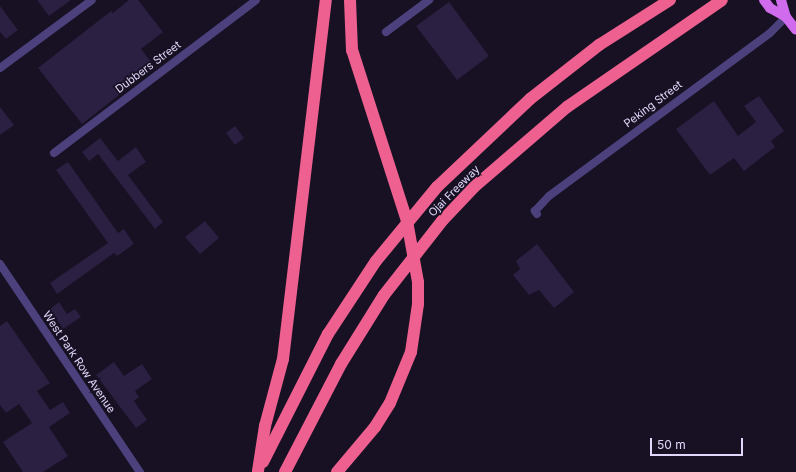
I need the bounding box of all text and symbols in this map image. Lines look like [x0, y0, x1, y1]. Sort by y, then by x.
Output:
street label: Dubbers Street [113, 38, 183, 96]
street label: Peking Street [621, 78, 685, 130]
street label: Ojai Freeway [426, 163, 482, 219]
street label: West Park Row Avenue [40, 309, 118, 415]
scale bar [652, 430, 745, 456]
text: 50 m [657, 437, 686, 452]

